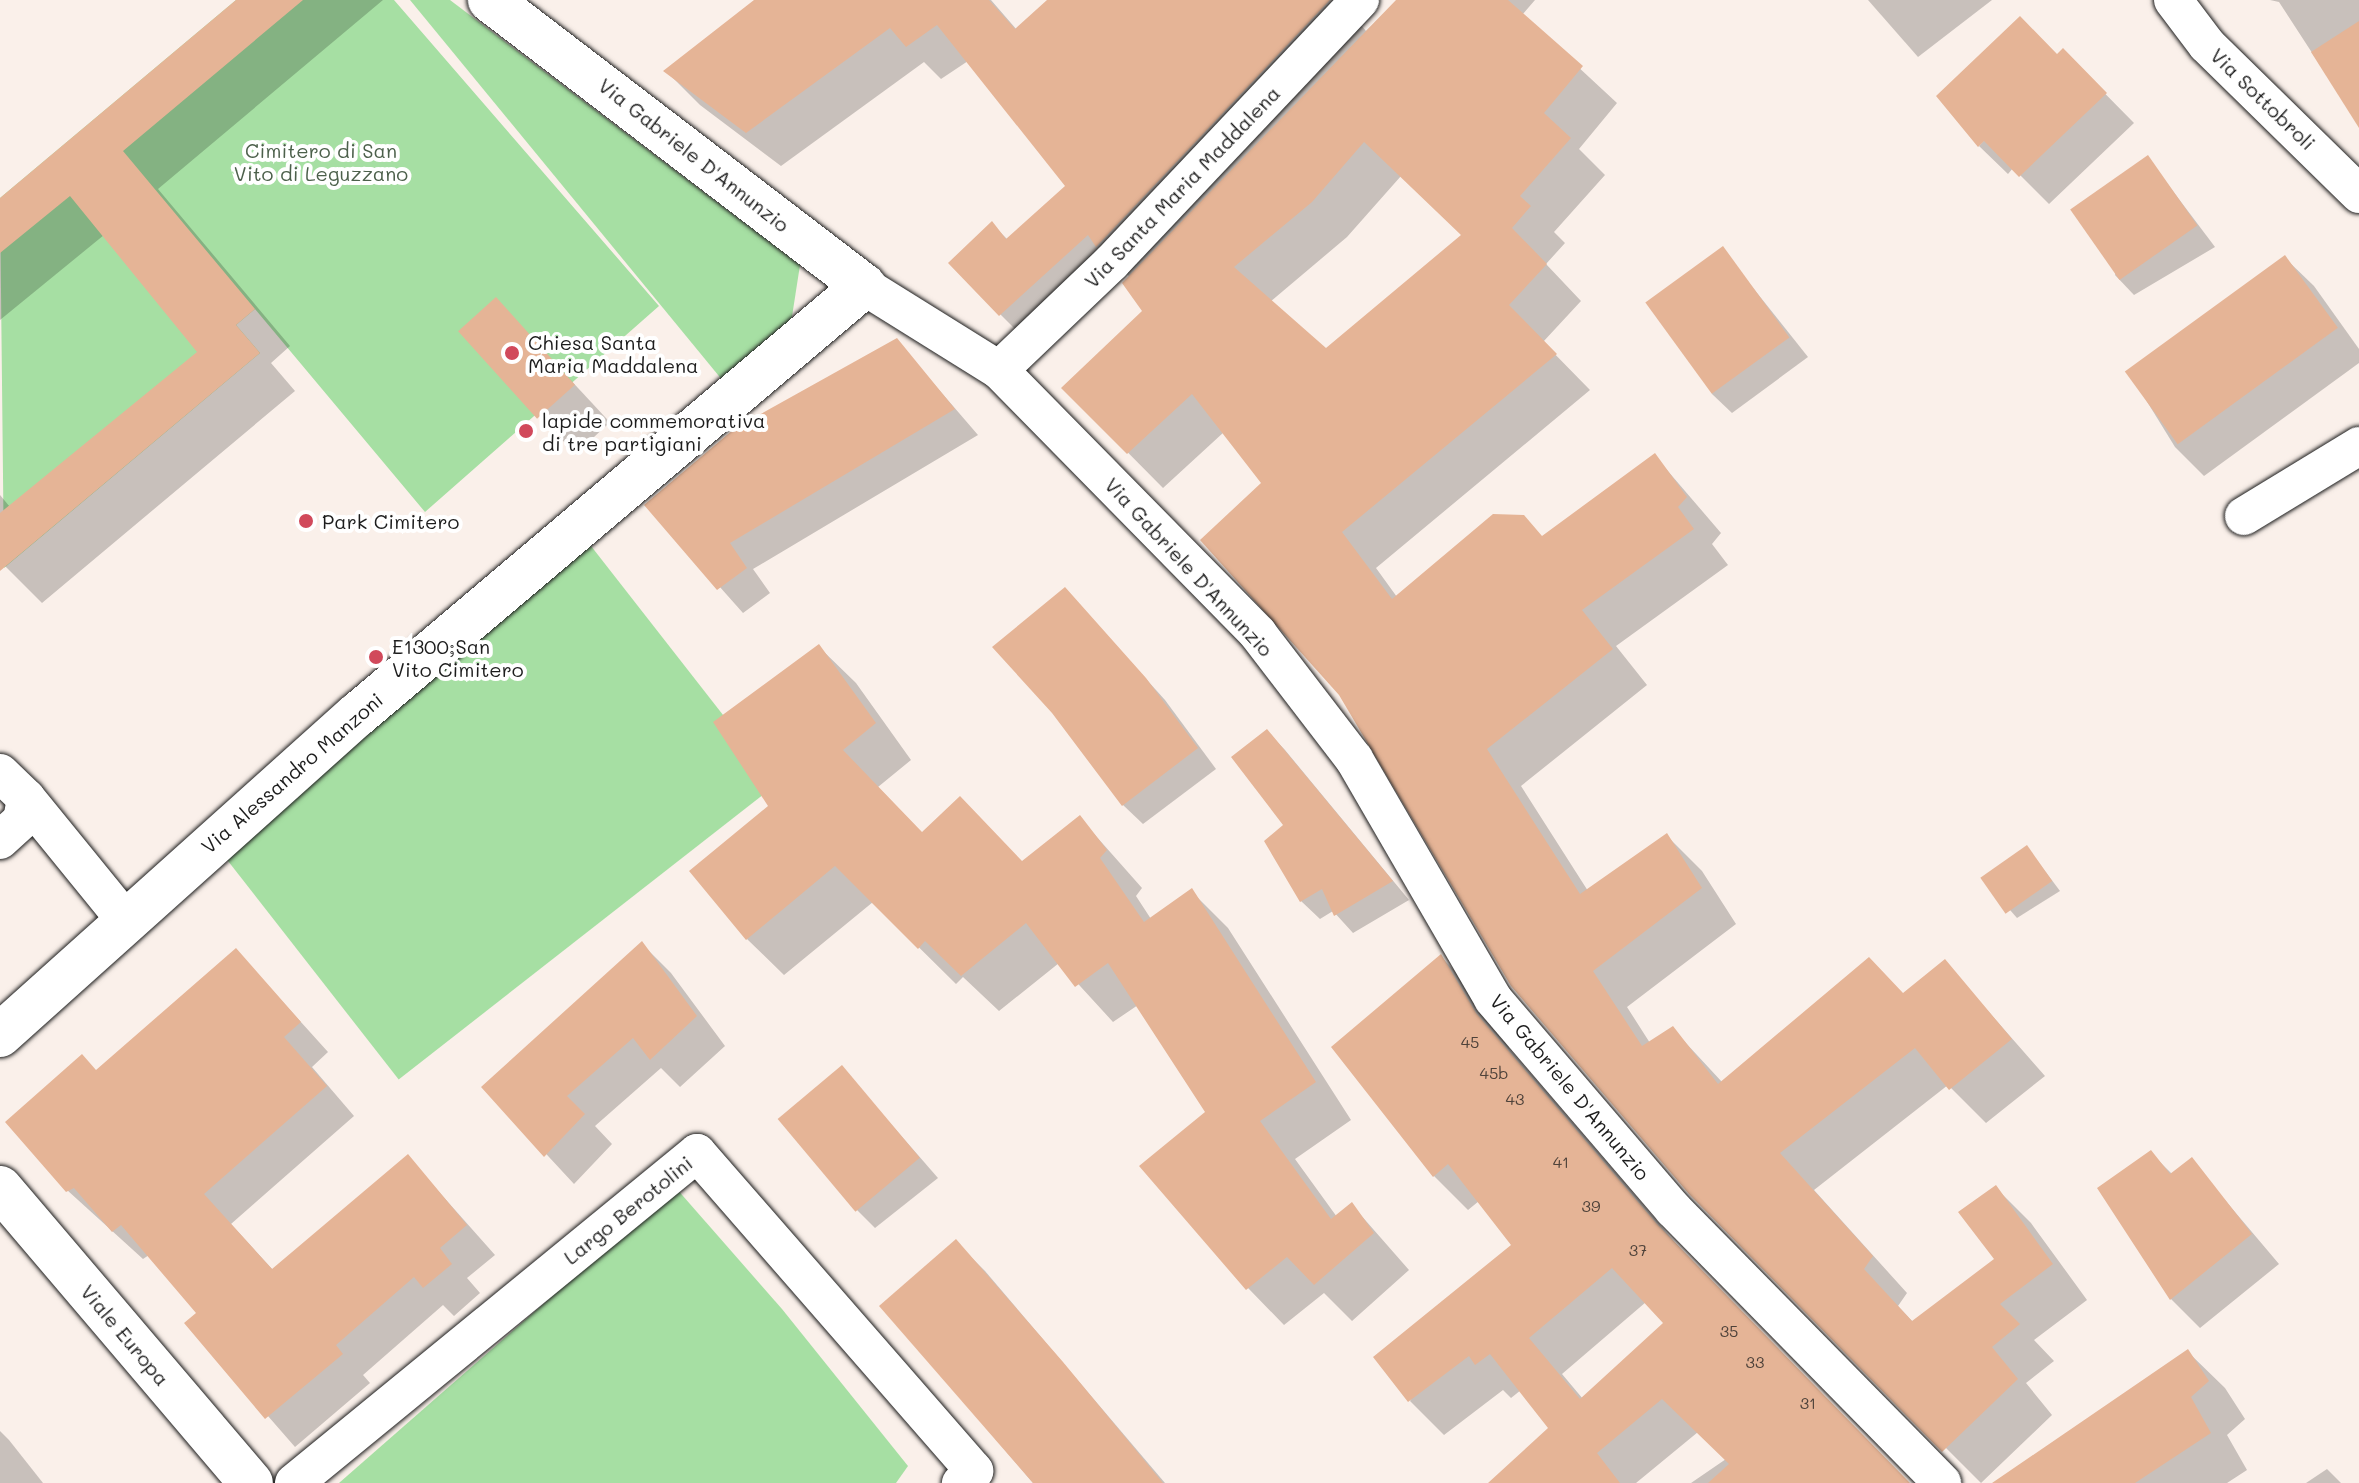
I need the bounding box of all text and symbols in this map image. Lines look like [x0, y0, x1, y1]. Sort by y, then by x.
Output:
street label: Via Sottobroli [2206, 43, 2320, 155]
street label: Via Gabriele D'Annunzio [594, 73, 794, 237]
street label: Via Santa Maria Maddalena [1079, 81, 1285, 293]
park label: Cimitero di San Vito di Leguzzano [234, 138, 408, 185]
place label: Chiesa Santa Maria Maddalena [528, 330, 699, 377]
marker: Chiesa Santa Maria Maddalena [503, 344, 521, 362]
place label: lapide commemorativa di tre partigiani [542, 408, 766, 455]
marker: lapide commemorativa di tre partigiani [517, 422, 535, 440]
street label: Via Gabriele D'Annunzio [1100, 473, 1278, 661]
place label: Park Cimitero [322, 509, 459, 533]
marker: Park Cimitero [297, 512, 315, 530]
place label: E1300;San Vito Cimitero [392, 634, 524, 681]
marker: E1300;San Vito Cimitero [367, 648, 385, 666]
street label: Via Alessandro Manzoni [196, 688, 388, 858]
street label: Via Gabriele D'Annunzio [1485, 989, 1655, 1185]
house number: 45 [1461, 1032, 1479, 1052]
house number: 45b [1480, 1063, 1508, 1083]
house number: 43 [1506, 1089, 1524, 1109]
street label: Largo Berotolini [559, 1151, 697, 1269]
house number: 41 [1553, 1152, 1569, 1172]
house number: 39 [1582, 1196, 1600, 1216]
house number: 37 [1629, 1240, 1647, 1260]
street label: Viale Europa [76, 1280, 174, 1390]
house number: 35 [1720, 1321, 1738, 1341]
house number: 33 [1746, 1352, 1764, 1372]
house number: 31 [1800, 1393, 1816, 1413]

